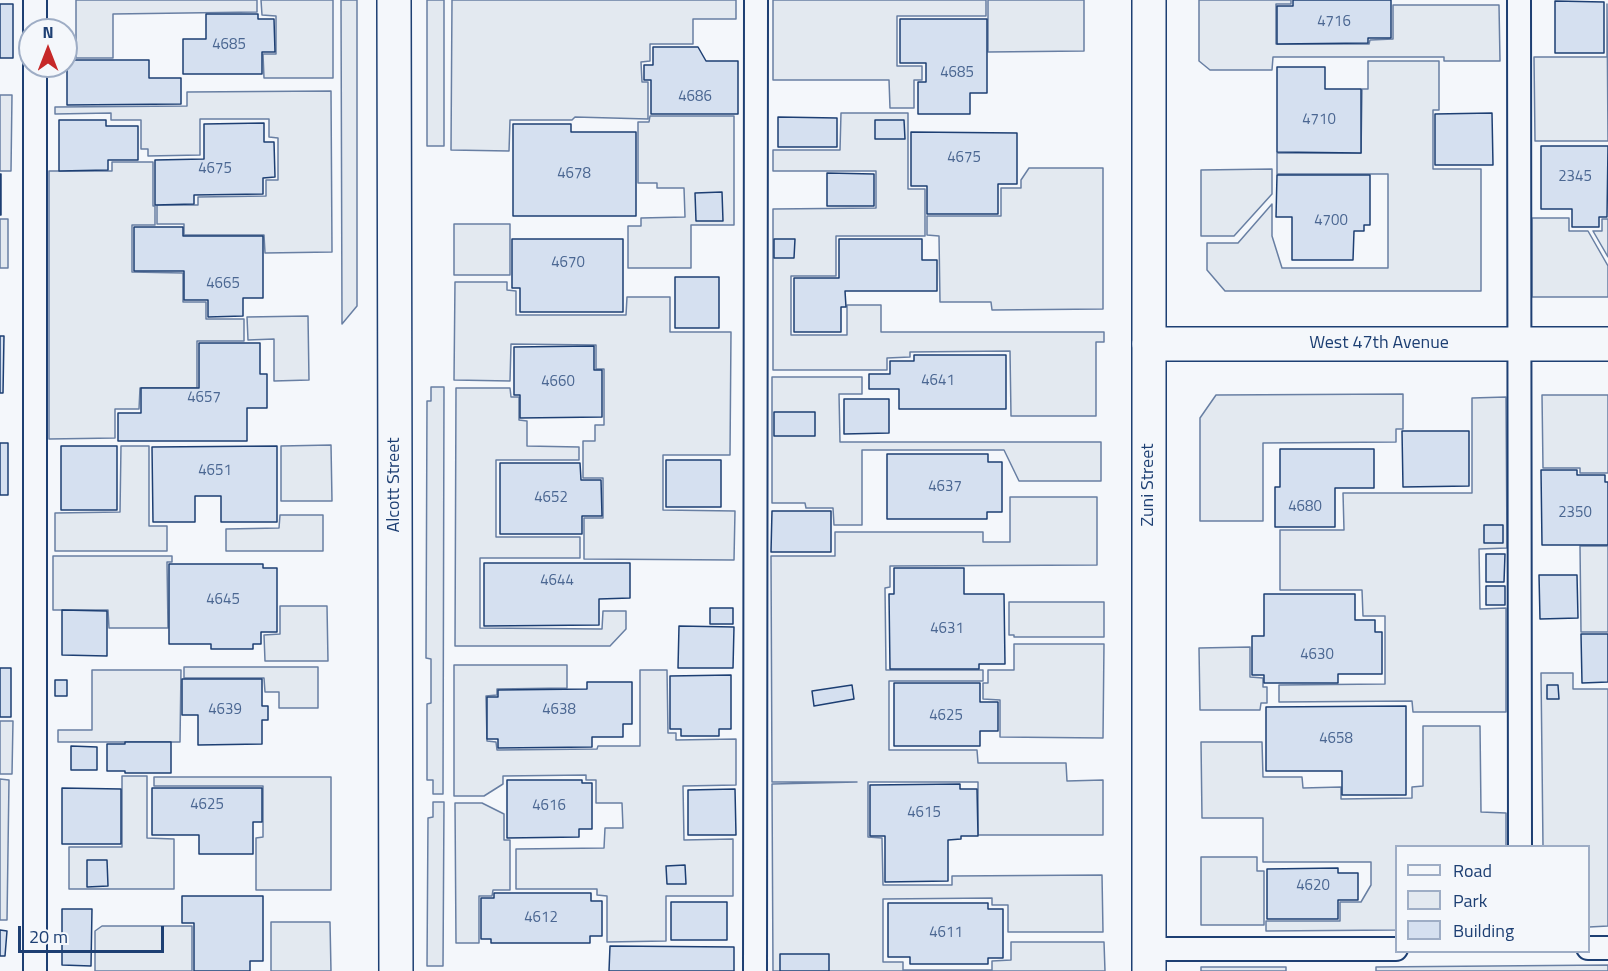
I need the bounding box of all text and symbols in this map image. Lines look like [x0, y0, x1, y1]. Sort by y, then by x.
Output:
house number: 4716 [1317, 13, 1351, 31]
north arrow [18, 18, 78, 78]
text: N [42, 20, 54, 44]
house number: 4685 [212, 36, 246, 54]
house number: 4685 [940, 64, 974, 82]
house number: 4686 [678, 88, 712, 106]
house number: 4710 [1302, 111, 1336, 129]
house number: 4675 [947, 149, 981, 167]
house number: 4675 [198, 160, 232, 178]
house number: 4678 [557, 165, 591, 183]
house number: 2345 [1558, 168, 1592, 186]
house number: 4700 [1314, 212, 1348, 230]
house number: 4670 [551, 254, 585, 272]
house number: 4665 [206, 275, 240, 293]
street label: West 47th Avenue [1309, 333, 1449, 355]
house number: 4641 [921, 372, 955, 390]
house number: 4660 [541, 373, 575, 391]
house number: 4657 [187, 389, 221, 407]
street label: Alcott Street [384, 437, 406, 533]
street label: Zuni Street [1138, 444, 1160, 526]
house number: 4651 [198, 462, 232, 480]
house number: 4637 [928, 478, 962, 496]
house number: 4652 [534, 489, 568, 507]
house number: 4680 [1288, 498, 1322, 516]
house number: 2350 [1558, 504, 1592, 522]
house number: 4644 [540, 572, 574, 590]
house number: 4645 [206, 591, 240, 609]
house number: 4631 [930, 620, 964, 638]
house number: 4630 [1300, 646, 1334, 664]
house number: 4639 [208, 701, 242, 719]
house number: 4638 [542, 701, 576, 719]
house number: 4625 [929, 707, 963, 725]
house number: 4658 [1319, 730, 1353, 748]
house number: 4625 [190, 796, 224, 814]
house number: 4616 [532, 797, 566, 815]
house number: 4615 [907, 804, 941, 822]
legend [1395, 845, 1590, 953]
text: Road [1453, 857, 1492, 884]
house number: 4620 [1296, 877, 1330, 895]
text: Park [1453, 887, 1487, 914]
house number: 4612 [524, 909, 558, 927]
scale bar [21, 914, 166, 952]
text: Building [1453, 917, 1514, 944]
text: 20 m [29, 923, 68, 950]
house number: 4611 [929, 924, 963, 942]

